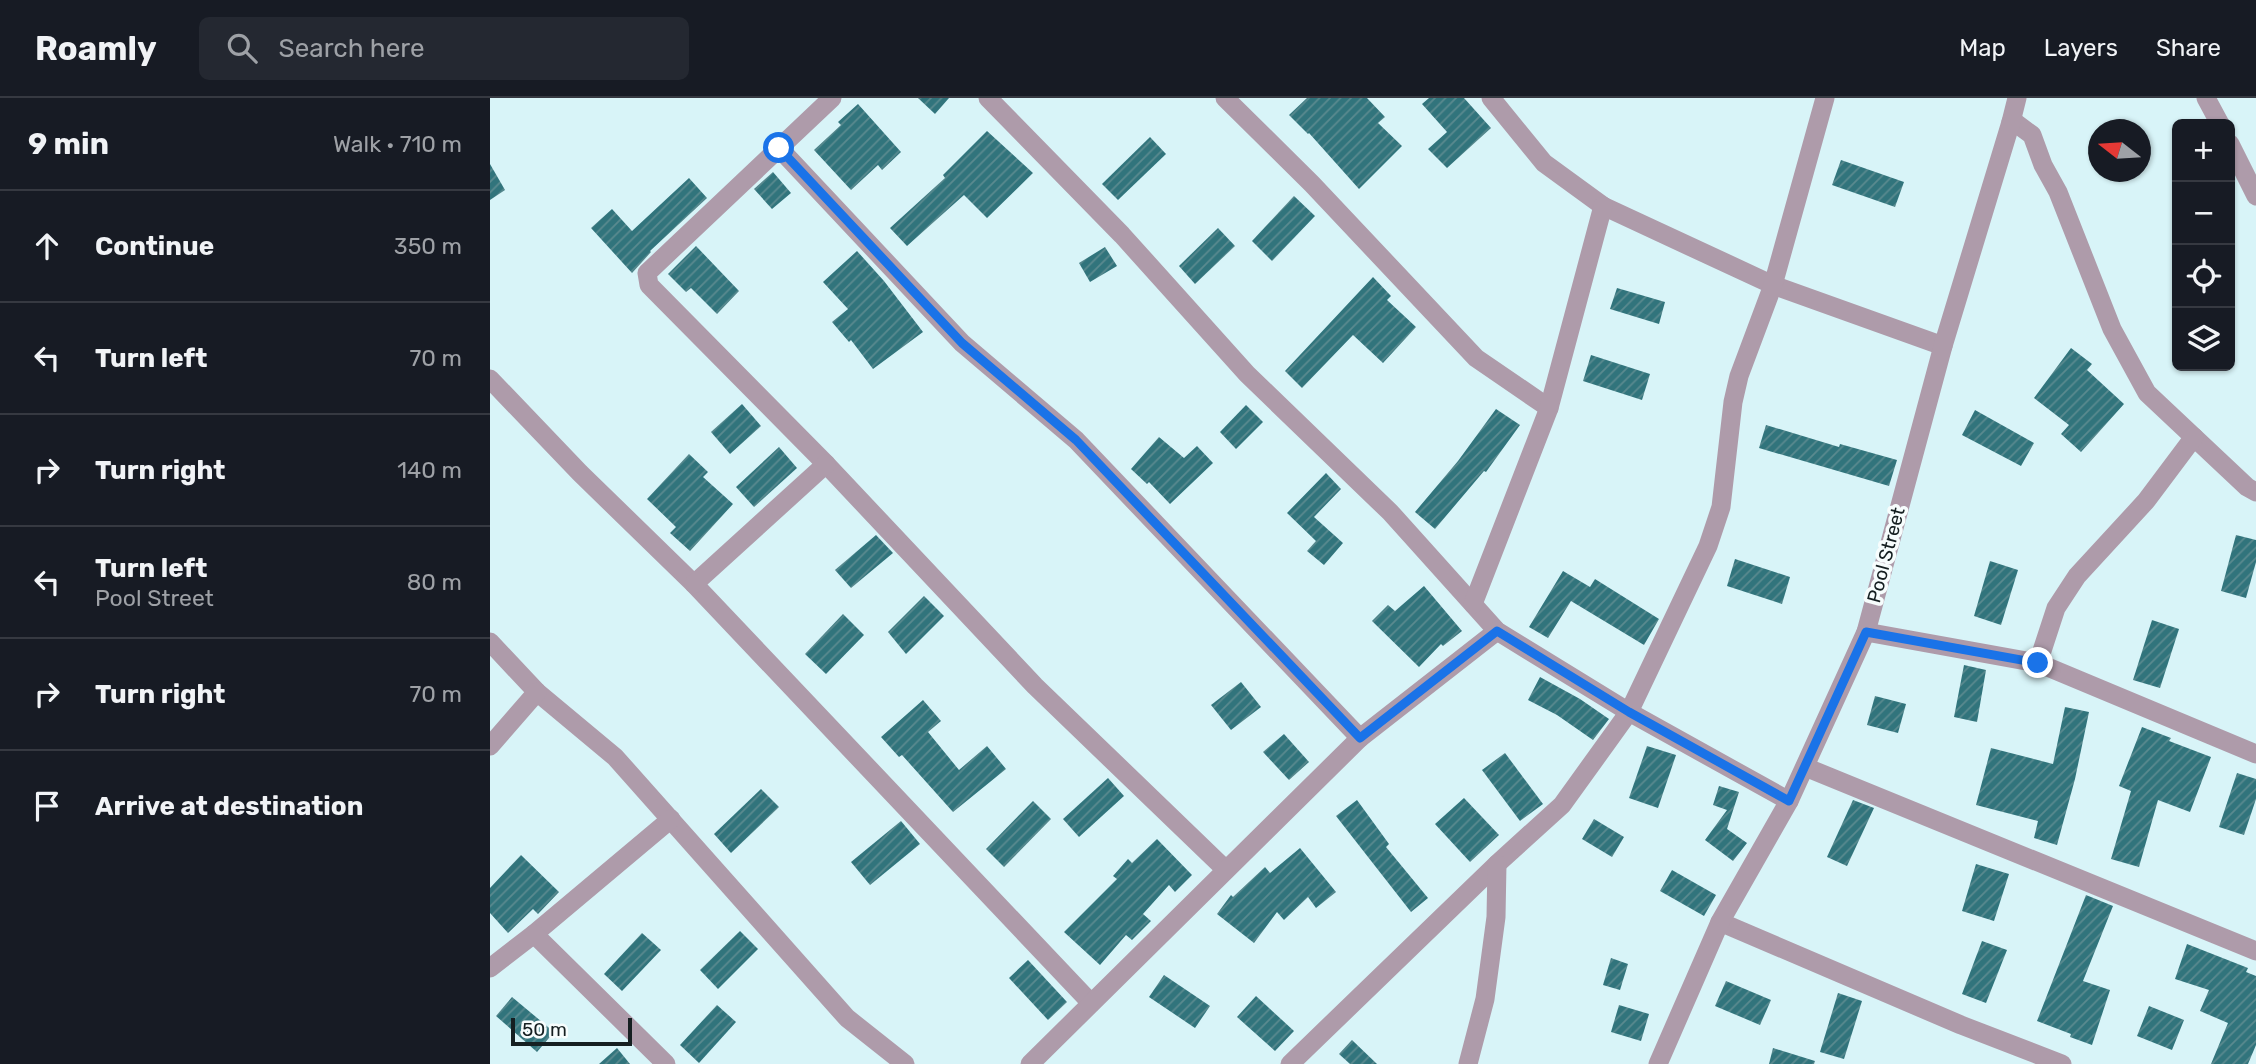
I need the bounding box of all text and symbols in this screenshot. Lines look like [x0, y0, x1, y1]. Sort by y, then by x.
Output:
search box [199, 17, 689, 80]
text: Roamly [35, 29, 157, 68]
icon: search [223, 29, 261, 67]
text: Search here [279, 33, 424, 64]
text: Map [1959, 34, 2006, 62]
text: Layers [2044, 34, 2118, 62]
text: Share [2156, 34, 2221, 62]
north arrow [2088, 119, 2151, 182]
map controls [2172, 119, 2235, 371]
button: + [2172, 119, 2235, 182]
text: 9 min [28, 126, 109, 162]
text: Walk · 710 m [333, 130, 462, 158]
route start [763, 132, 794, 163]
button: − [2172, 182, 2235, 245]
icon: ahead [28, 227, 66, 265]
text: Continue [95, 231, 214, 262]
text: 350 m [394, 232, 462, 260]
button: locate [2172, 245, 2235, 308]
button: layers [2172, 308, 2235, 371]
icon: left [28, 339, 66, 377]
text: Turn left [95, 343, 207, 374]
text: 70 m [410, 344, 462, 372]
icon: right [28, 451, 66, 489]
text: Turn right [95, 455, 225, 486]
text: 140 m [397, 456, 462, 484]
street label: Pool Street [1862, 504, 1910, 605]
text: Turn left [95, 553, 207, 584]
icon: left [28, 563, 66, 601]
text: 80 m [407, 568, 462, 596]
text: Pool Street [95, 584, 214, 612]
route end [2022, 647, 2053, 678]
icon: right [28, 675, 66, 713]
text: Turn right [95, 679, 225, 710]
text: 70 m [410, 680, 462, 708]
icon: arrive [28, 787, 66, 825]
text: Arrive at destination [95, 791, 363, 822]
scale bar [511, 1015, 632, 1047]
text: 50 m [522, 1018, 567, 1041]

